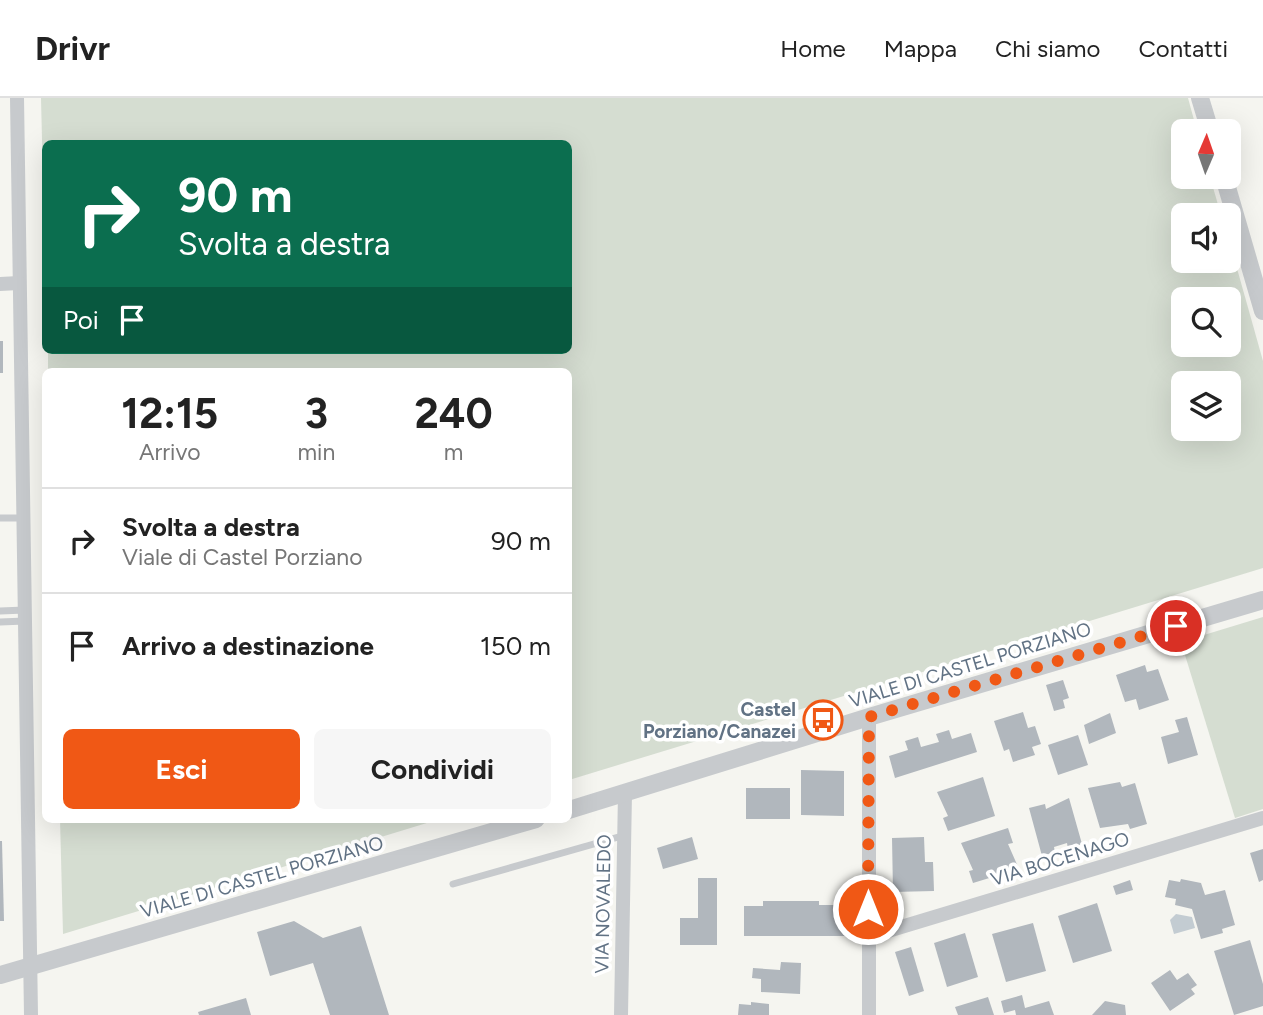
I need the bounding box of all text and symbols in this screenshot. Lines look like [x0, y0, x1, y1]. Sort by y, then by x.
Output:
text: Drivr [35, 29, 110, 68]
text: Home [780, 34, 846, 63]
text: Mappa [884, 34, 957, 63]
text: Chi siamo [995, 34, 1100, 63]
text: Contatti [1138, 34, 1228, 63]
north arrow [1171, 119, 1241, 189]
map controls [1171, 119, 1241, 441]
text: 90 m [178, 165, 293, 224]
icon: right [63, 168, 154, 259]
button: sound [1171, 203, 1241, 273]
text: Svolta a destra [178, 225, 390, 263]
button: search [1171, 287, 1241, 357]
icon: arrive [113, 301, 151, 339]
text: Poi [63, 304, 99, 336]
button: layers [1171, 371, 1241, 441]
text: 12:15 [121, 388, 218, 439]
text: 3 [305, 388, 328, 439]
text: 240 [415, 388, 493, 439]
text: Arrivo [139, 438, 200, 466]
text: min [297, 438, 335, 466]
text: m [444, 438, 463, 466]
text: Svolta a destra [122, 511, 300, 543]
icon: right [63, 522, 101, 560]
text: 90 m [491, 525, 551, 557]
text: Viale di Castel Porziano [122, 543, 363, 571]
pin [1146, 596, 1206, 656]
icon: arrive [1157, 607, 1195, 645]
street label: VIALE DI CASTEL PORZIANO [846, 617, 1094, 713]
icon: arrive [63, 627, 101, 665]
text: Arrivo a destinazione [122, 630, 374, 662]
text: 150 m [480, 630, 551, 662]
place label: Castel Porziano/Canazei [643, 698, 796, 743]
bus stop icon: Castel Porziano/Canazei [802, 699, 844, 741]
button: Esci [63, 729, 300, 809]
button: Condividi [314, 729, 551, 809]
street label: VIA BOCENAGO [988, 827, 1132, 891]
street label: VIALE DI CASTEL PORZIANO [138, 831, 386, 923]
street label: VIA NOVALEDO [590, 834, 616, 974]
position arrow [831, 872, 905, 946]

